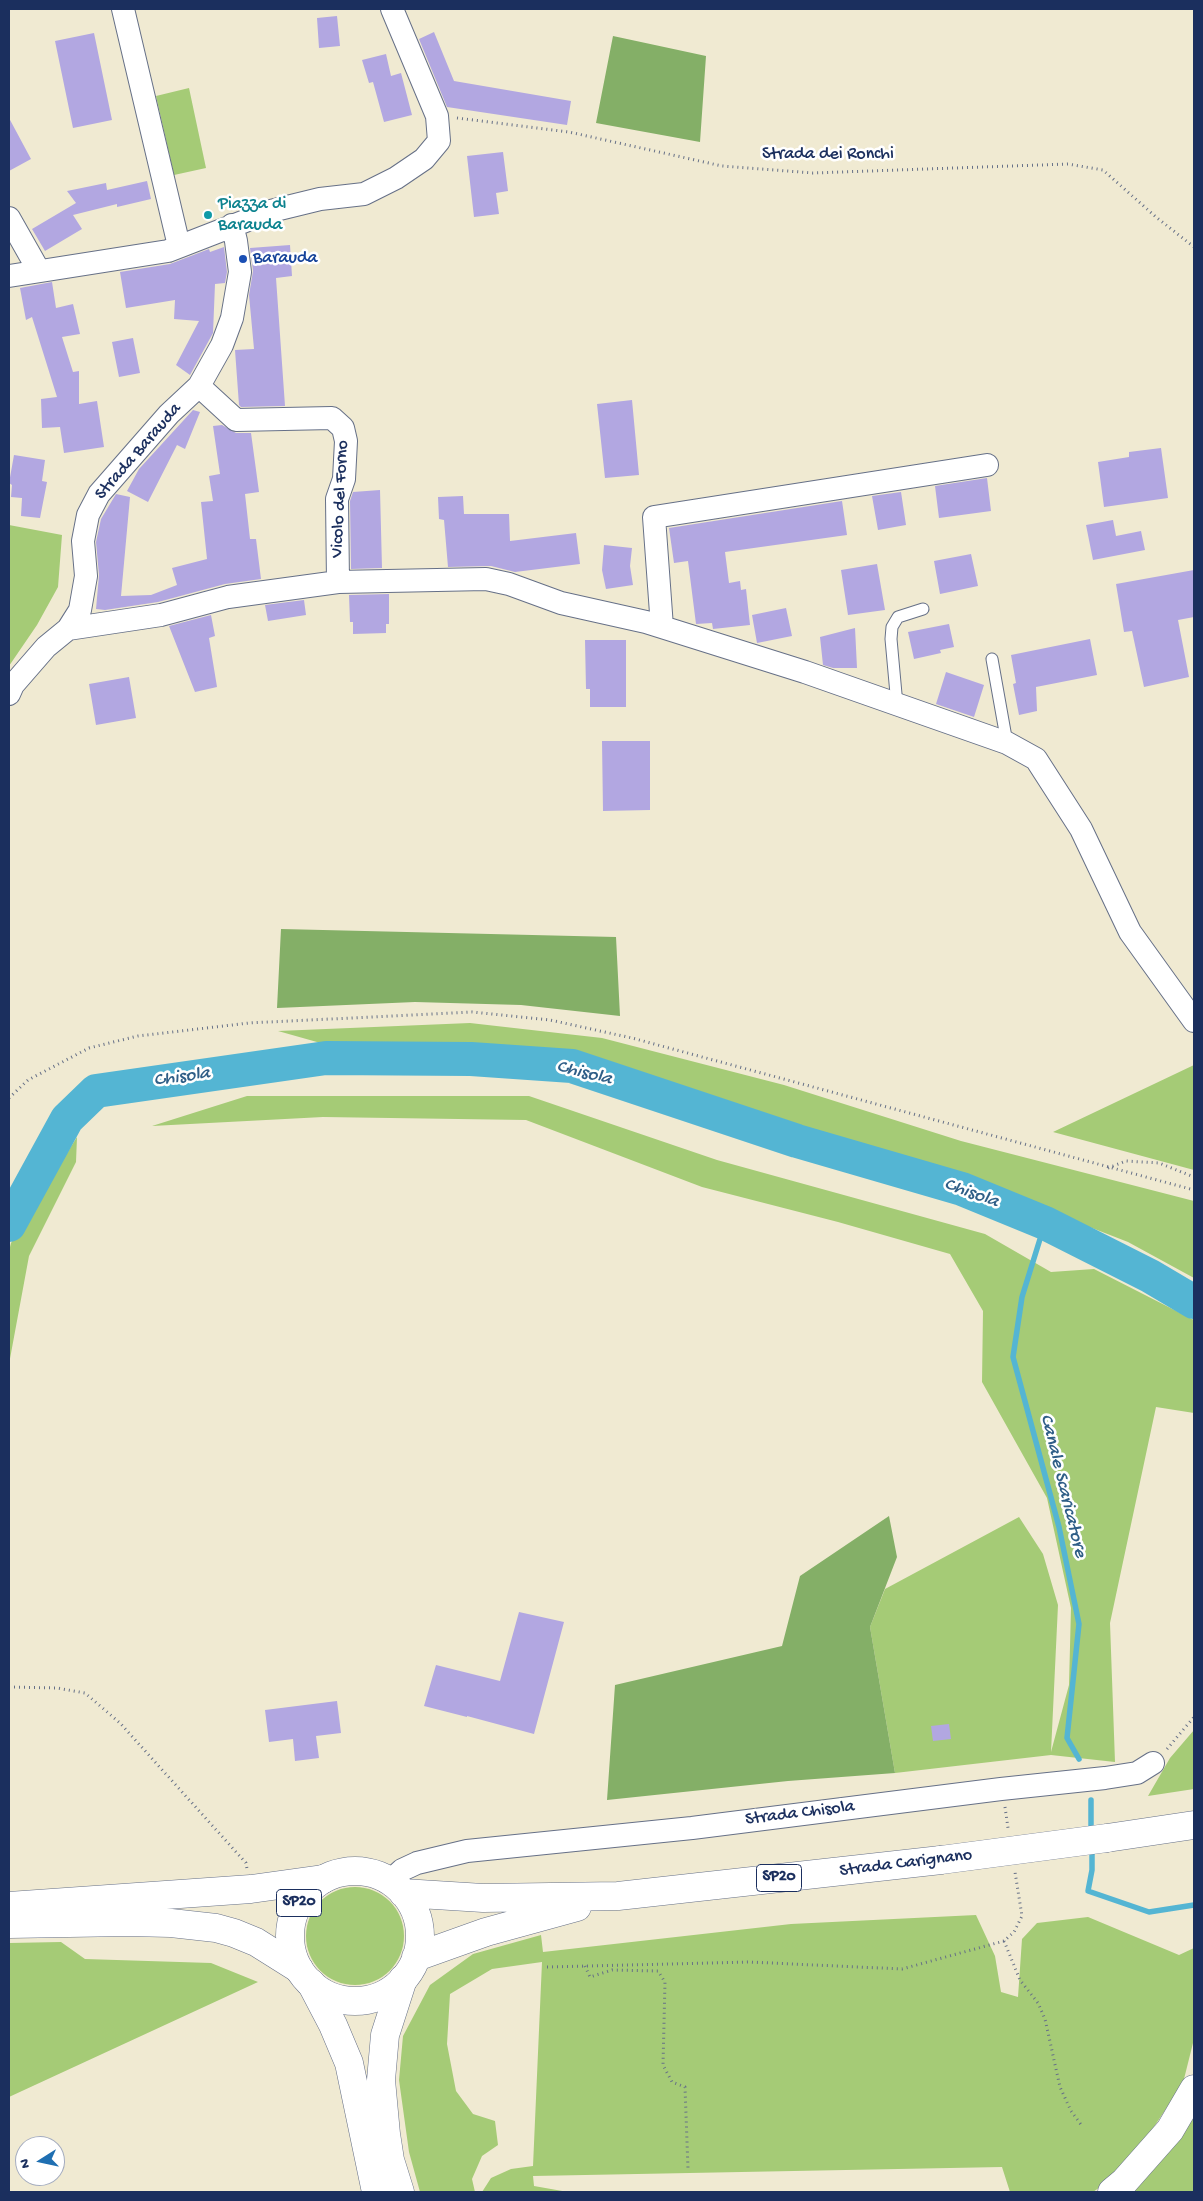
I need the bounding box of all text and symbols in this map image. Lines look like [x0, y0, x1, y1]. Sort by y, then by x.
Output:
street label: Strada dei Ronchi [762, 144, 894, 166]
place label: Piazza di Barauda [218, 194, 286, 236]
marker: Piazza di Barauda [202, 209, 214, 221]
place label: Barauda [253, 248, 318, 270]
marker: Barauda [237, 253, 249, 265]
street label: Strada Barauda [91, 399, 187, 505]
street label: Vicolo del Forno [327, 440, 355, 558]
water label: Chisola [554, 1056, 614, 1092]
water label: Chisola [153, 1063, 211, 1093]
water label: Chisola [941, 1174, 1001, 1214]
water label: Canale Scaricatore [1033, 1412, 1091, 1560]
street label: Strada Chisola [744, 1797, 856, 1831]
street label: Strada Carignano [838, 1845, 974, 1883]
road number: SP20 [756, 1865, 802, 1892]
road number: SP20 [276, 1890, 322, 1916]
north arrow [15, 2136, 65, 2186]
text: N [17, 2158, 35, 2170]

